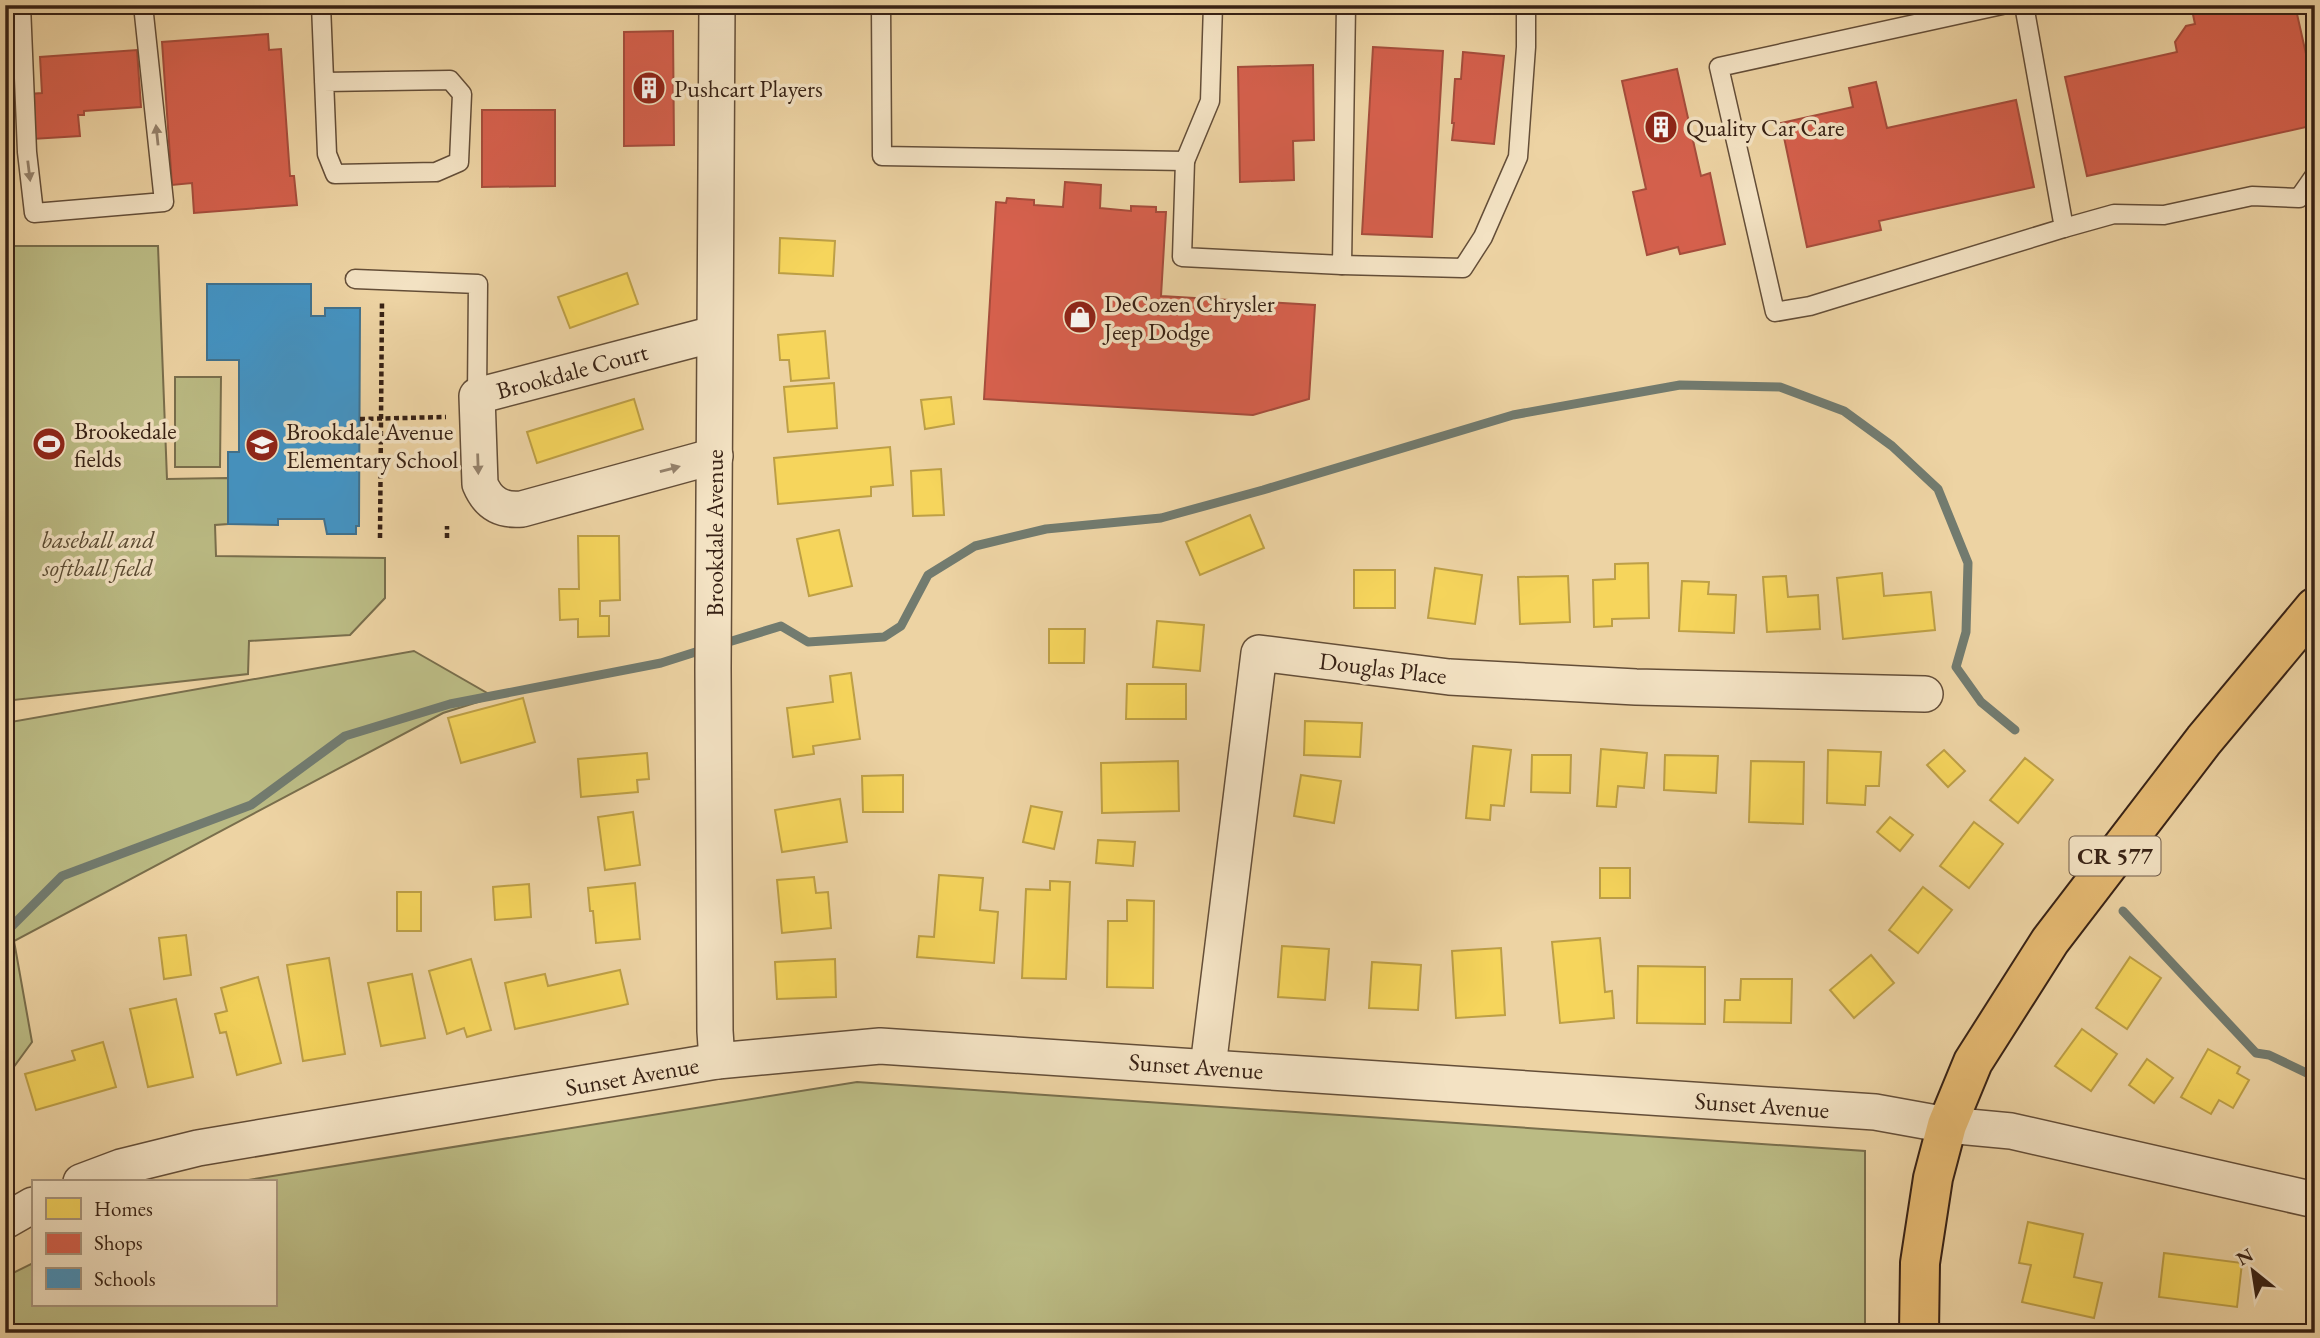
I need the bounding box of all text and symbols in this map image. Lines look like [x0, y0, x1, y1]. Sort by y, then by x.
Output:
building icon: Pushcart Players [630, 69, 668, 107]
place label: Pushcart Players [674, 73, 823, 104]
building icon: Quality Car Care [1642, 108, 1680, 146]
place label: Quality Car Care [1686, 112, 1844, 143]
one-way arrow [151, 123, 162, 145]
one-way arrow [24, 160, 35, 182]
place label: DeCozen Chrysler Jeep Dodge [1102, 288, 1275, 347]
shop icon: DeCozen Chrysler Jeep Dodge [1061, 298, 1099, 336]
street label: Brookdale Court [493, 336, 652, 406]
place label: Brookedale fields [74, 415, 177, 474]
place label: Brookdale Avenue Elementary School [286, 416, 458, 475]
sports icon: Brookedale fields [30, 425, 68, 463]
school or university icon: Brookdale Avenue Elementary School [243, 426, 281, 464]
street label: Brookdale Avenue [699, 449, 730, 617]
one-way arrow [473, 453, 484, 475]
one-way arrow [659, 463, 681, 474]
park label: baseball and softball field [41, 524, 155, 583]
street label: Douglas Place [1317, 645, 1449, 691]
road number: CR 577 [2070, 836, 2160, 876]
street label: Sunset Avenue [1128, 1046, 1264, 1086]
street label: Sunset Avenue [563, 1049, 701, 1103]
street label: Sunset Avenue [1694, 1085, 1830, 1125]
legend [32, 1180, 276, 1306]
text: Homes [94, 1195, 153, 1222]
text: Shops [94, 1229, 143, 1256]
north arrow [2218, 1236, 2288, 1306]
text: N [2232, 1242, 2258, 1271]
text: Schools [94, 1265, 156, 1292]

